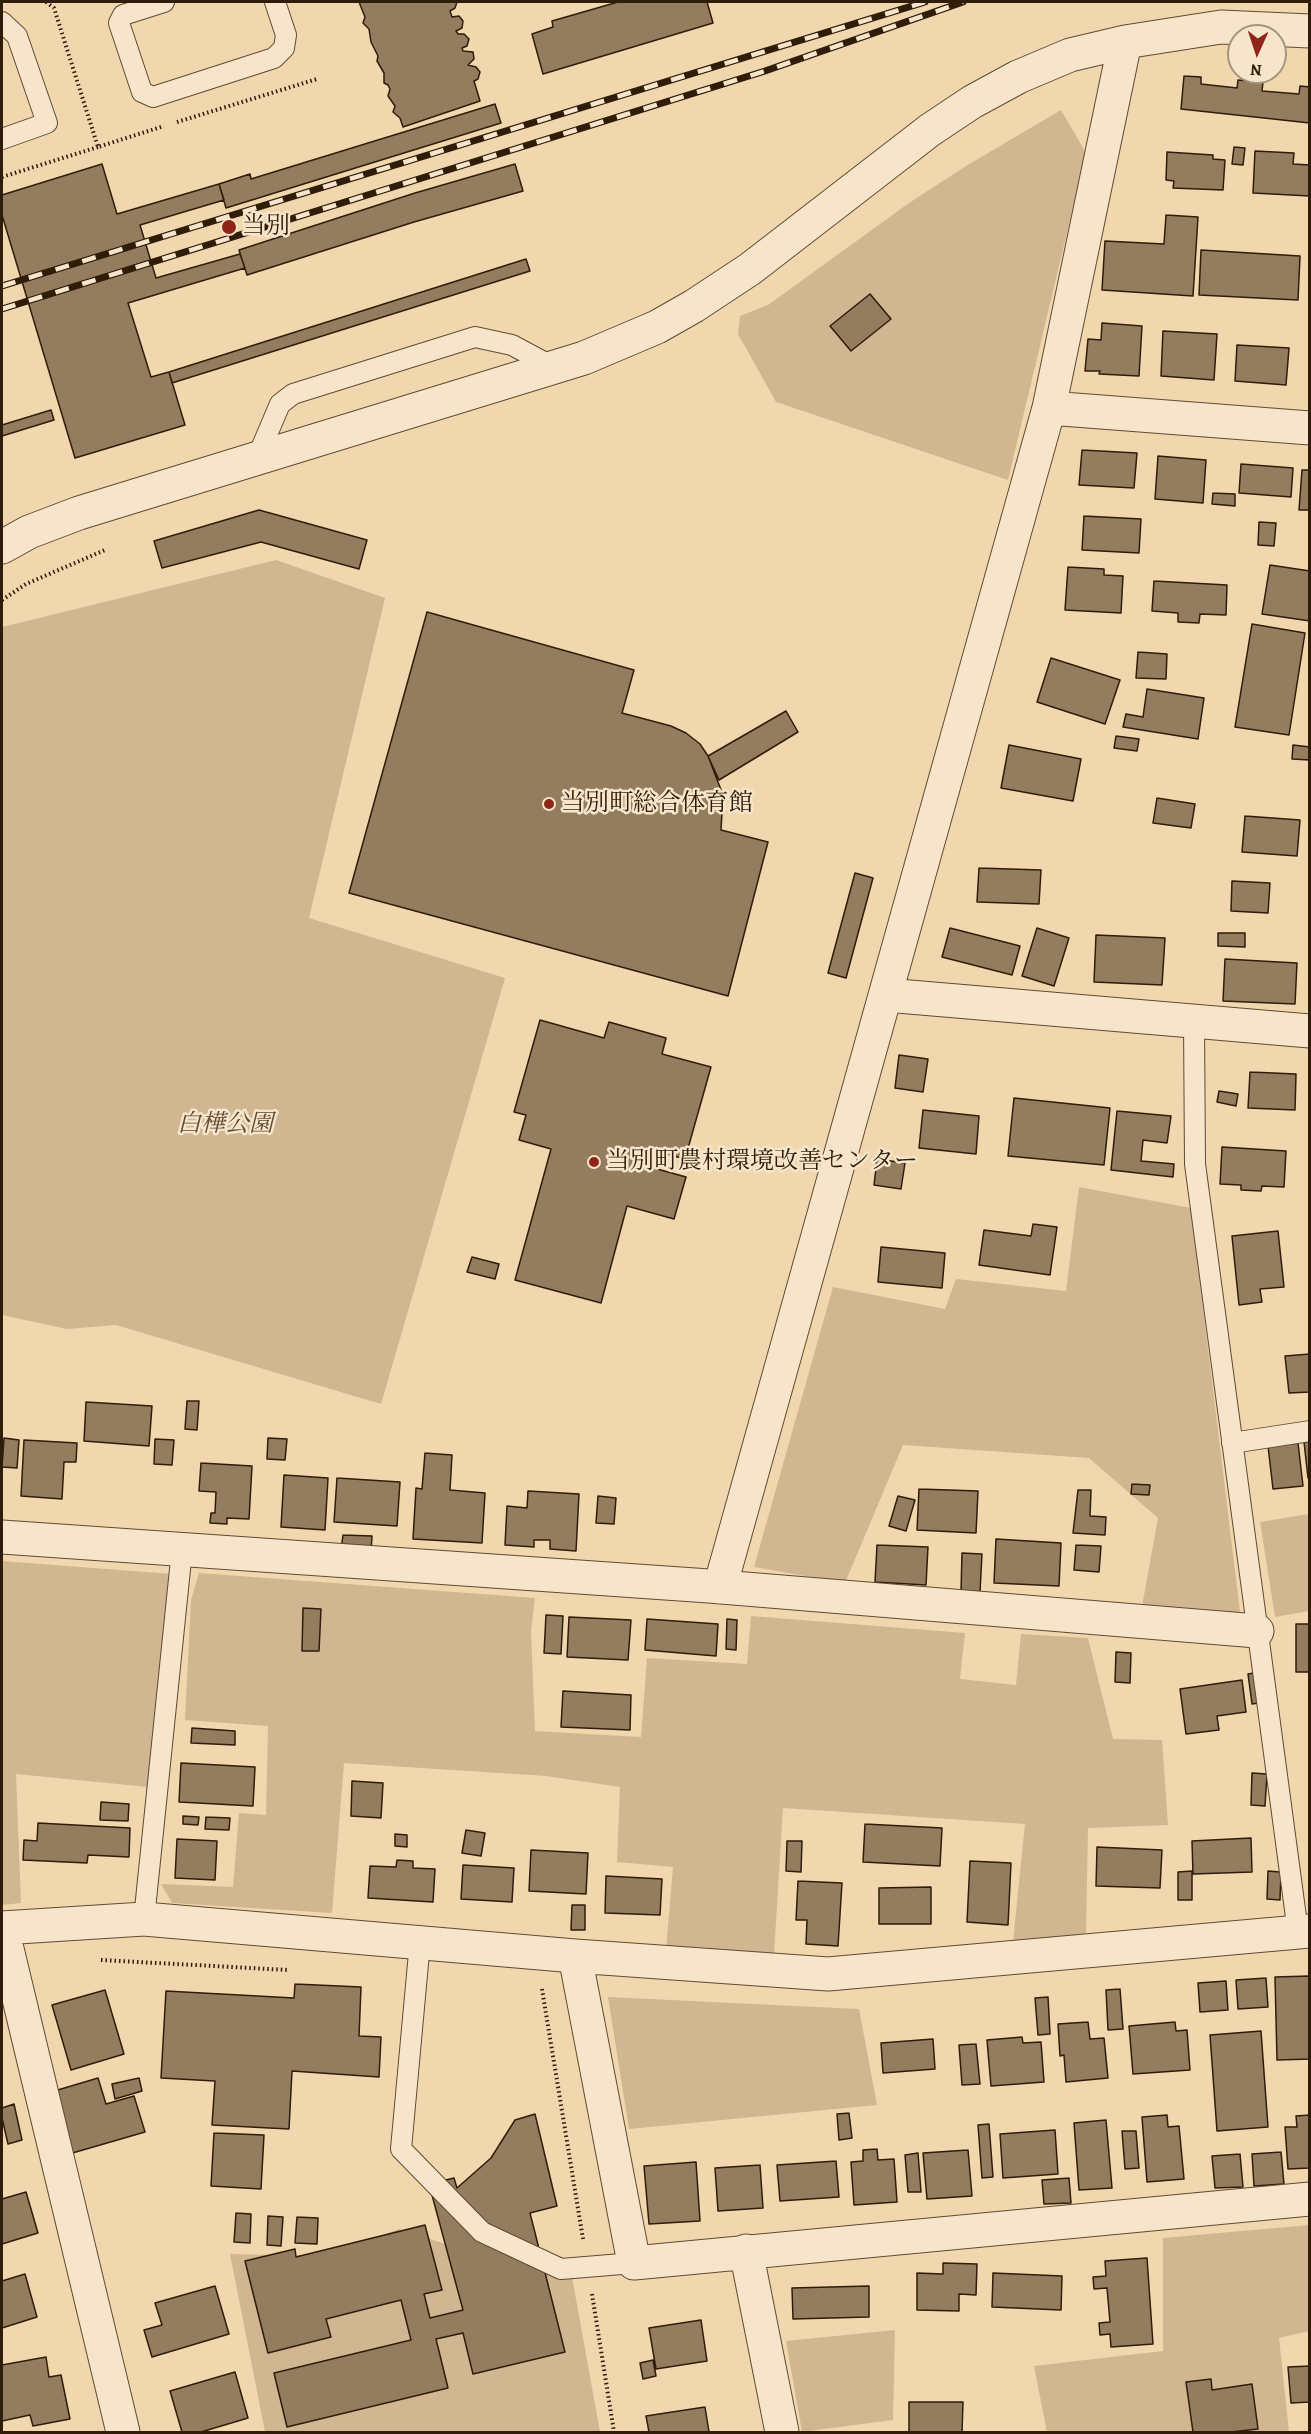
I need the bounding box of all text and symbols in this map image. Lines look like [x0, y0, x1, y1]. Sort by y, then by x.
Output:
north arrow [1227, 24, 1287, 84]
text: N [1250, 59, 1263, 81]
place label: 当別 [242, 213, 290, 241]
marker: 当別 [220, 218, 238, 236]
place label: 当別町総合体育館 [561, 790, 753, 818]
marker: 当別町総合体育館 [542, 797, 556, 811]
park label: 白樺公園 [177, 1111, 273, 1139]
place label: 当別町農村環境改善センター [606, 1148, 918, 1176]
marker: 当別町農村環境改善センター [587, 1155, 601, 1169]

